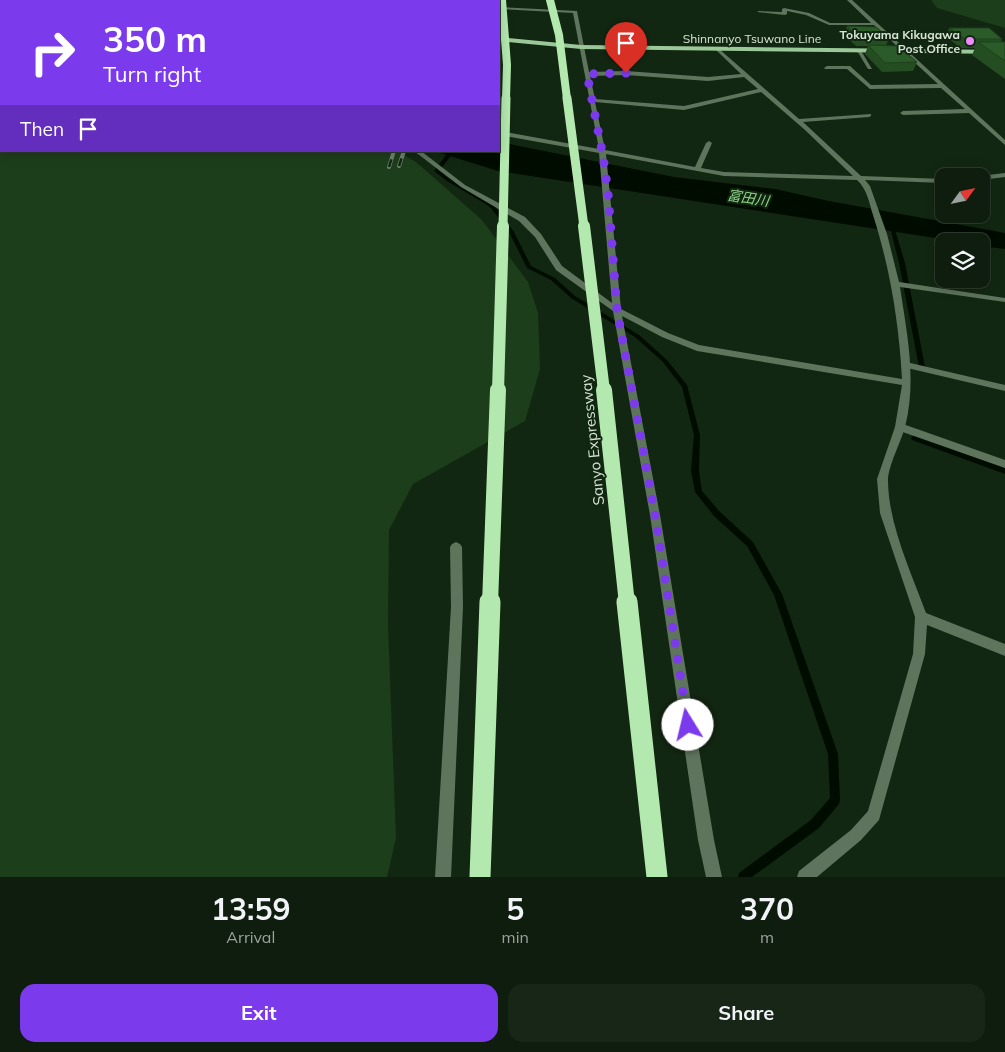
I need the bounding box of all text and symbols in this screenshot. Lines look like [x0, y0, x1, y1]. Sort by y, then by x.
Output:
text: 350 m [103, 17, 207, 61]
icon: right [20, 20, 85, 85]
pin [605, 22, 647, 73]
place label: Tokuyama Kikugawa Post Office [840, 27, 960, 56]
icon: arrive [612, 29, 640, 57]
street label: Shinnanyo Tsuwano Line [683, 31, 821, 46]
marker: Tokuyama Kikugawa Post Office [964, 35, 976, 47]
text: Turn right [103, 60, 201, 88]
icon: arrive [74, 115, 102, 143]
text: Then [20, 117, 64, 141]
north arrow [935, 168, 990, 222]
map controls [935, 168, 990, 288]
water label: 富田川 [726, 186, 772, 210]
button: layers [935, 233, 990, 288]
street label: Sanyo Expressway [576, 374, 608, 506]
position arrow [661, 698, 713, 750]
text: 13:59 [211, 890, 291, 928]
text: 5 [506, 890, 524, 928]
text: 370 [740, 890, 794, 928]
text: Arrival [226, 927, 275, 947]
text: min [502, 927, 529, 947]
text: m [760, 927, 774, 947]
button: Exit [20, 984, 498, 1042]
button: Share [508, 984, 985, 1042]

